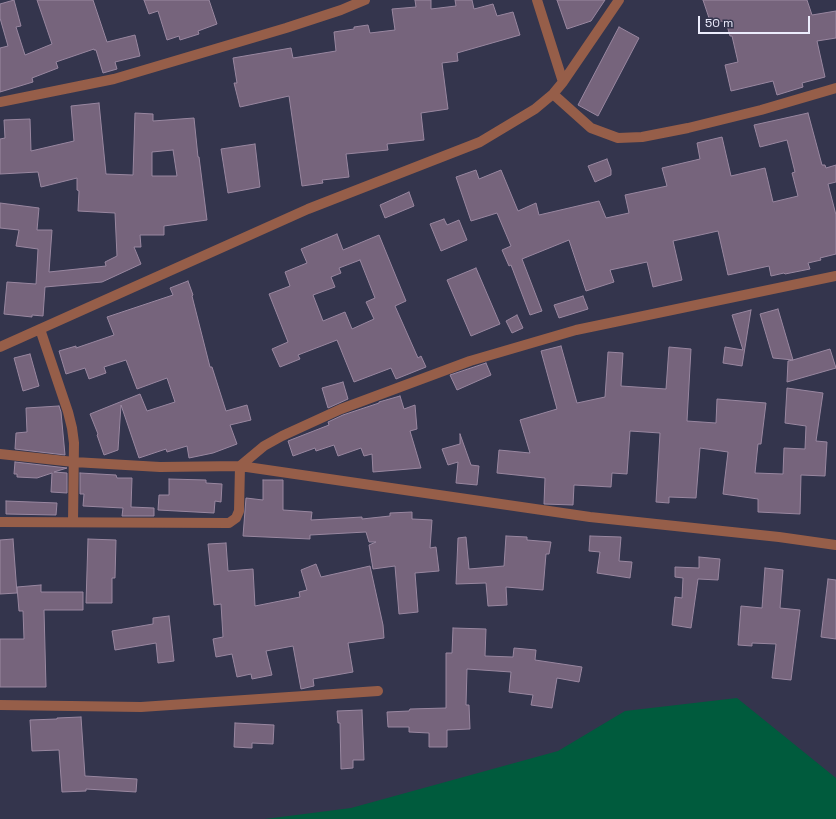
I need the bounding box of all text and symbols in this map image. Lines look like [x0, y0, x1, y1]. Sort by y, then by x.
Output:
scale bar [700, 8, 812, 34]
text: 50 m [705, 15, 733, 31]

